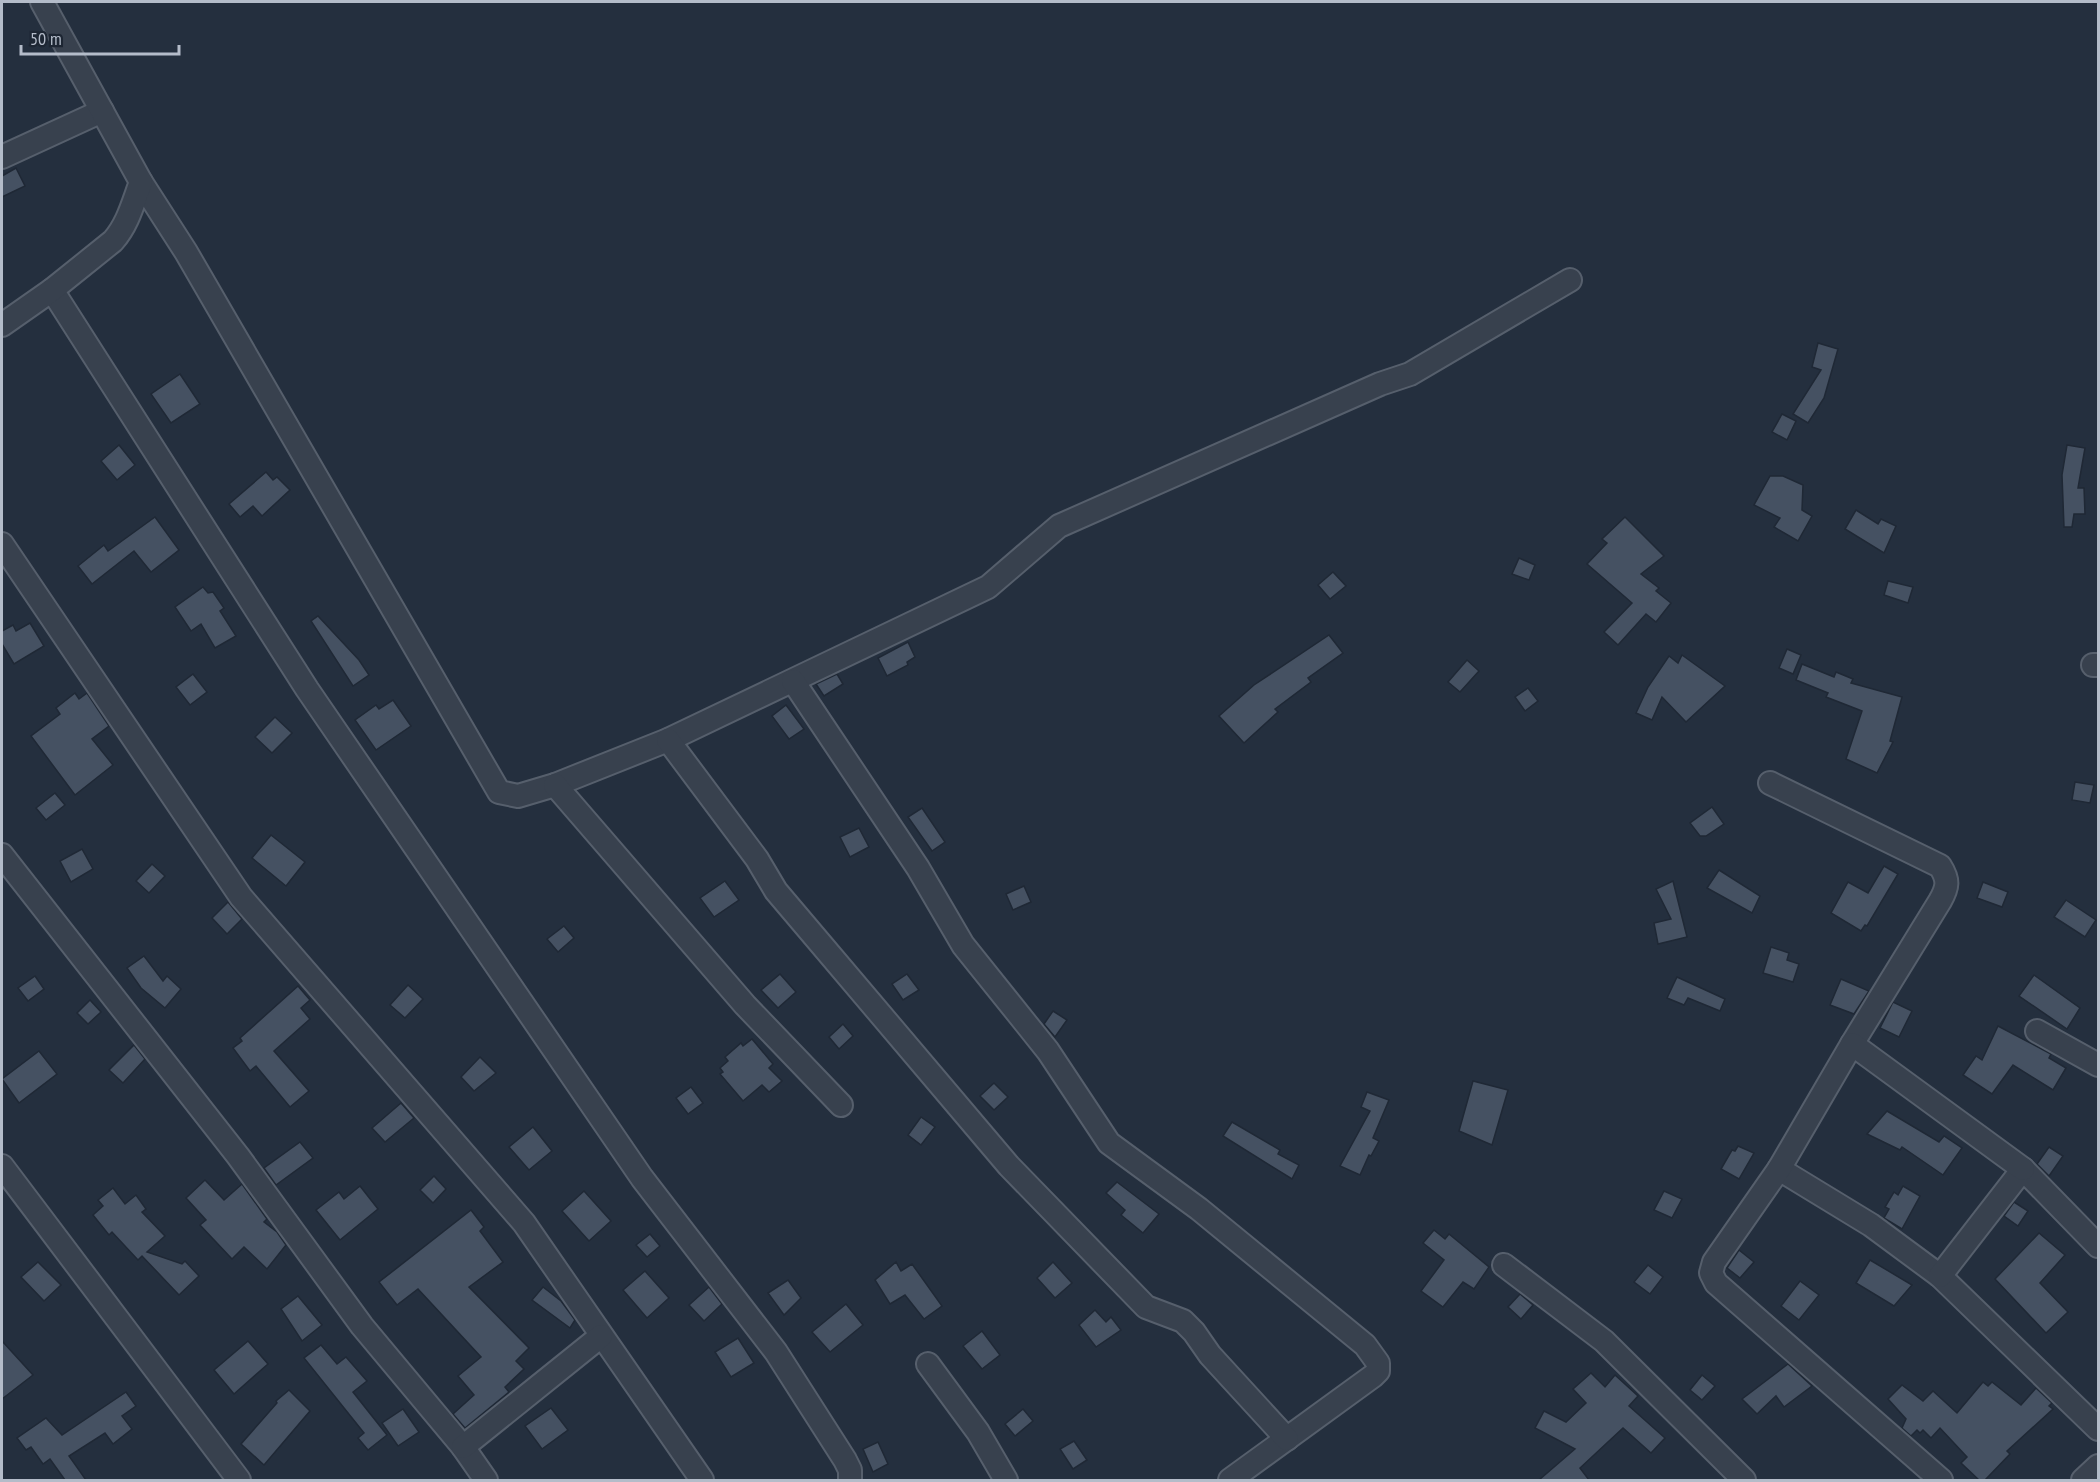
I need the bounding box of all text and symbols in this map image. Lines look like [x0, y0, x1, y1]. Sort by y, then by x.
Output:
scale bar [21, 18, 178, 56]
text: 50 m [30, 27, 62, 50]

